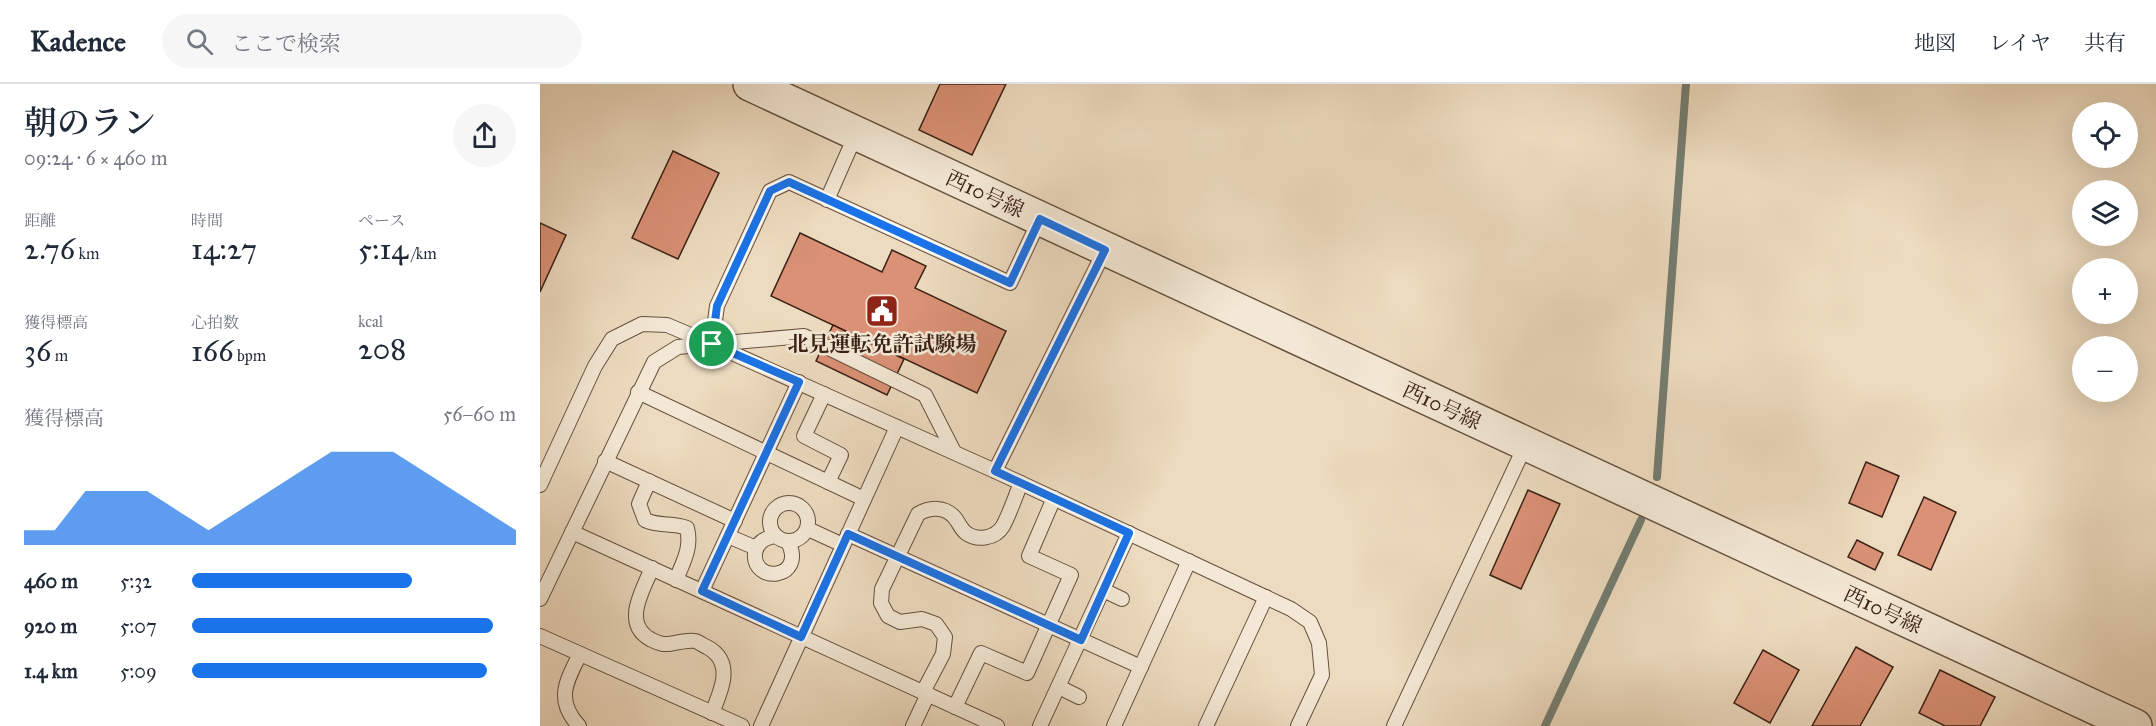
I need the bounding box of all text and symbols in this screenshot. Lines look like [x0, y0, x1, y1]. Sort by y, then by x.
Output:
search box [162, 14, 582, 68]
text: Kadence [30, 24, 126, 59]
icon: search [183, 25, 216, 58]
text: ここで検索 [231, 30, 341, 57]
text: 地図 [1914, 30, 1956, 56]
text: レイヤ [1989, 30, 2051, 56]
text: 共有 [2084, 30, 2126, 56]
map controls [2072, 102, 2138, 402]
button: locate [2072, 102, 2138, 168]
text: 朝のラン [24, 103, 156, 143]
button: share [453, 104, 516, 167]
text: 09:24 · 6 × 460 m [24, 146, 168, 170]
street label: 西10号線 [942, 165, 1028, 223]
button: layers [2072, 180, 2138, 246]
text: 距離 [24, 211, 56, 230]
text: 時間 [191, 211, 223, 230]
text: ペース [358, 211, 405, 230]
text: 2.76 [24, 231, 75, 267]
text: 14:27 [191, 231, 257, 267]
text: 5:14 [358, 231, 408, 267]
text: km [75, 244, 99, 263]
text: /km [408, 244, 437, 263]
button: + [2072, 258, 2138, 324]
public building icon: 北見運転免許試験場 [864, 293, 900, 329]
text: kcal [358, 312, 383, 331]
text: 獲得標高 [24, 313, 88, 332]
text: 心拍数 [191, 313, 239, 332]
pin [686, 318, 737, 369]
icon: arrive [695, 327, 728, 360]
text: 208 [358, 331, 406, 367]
place label: 北見運転免許試験場 [788, 331, 977, 357]
text: 36 [24, 333, 51, 369]
text: 166 [191, 333, 234, 369]
button: − [2072, 336, 2138, 402]
text: m [51, 346, 68, 365]
text: bpm [234, 346, 266, 365]
street label: 西10号線 [1399, 377, 1485, 435]
text: 56–60 m [443, 402, 516, 426]
text: 獲得標高 [24, 406, 104, 430]
text: 460 m [24, 569, 78, 593]
text: 5:32 [120, 569, 152, 593]
street label: 西10号線 [1840, 581, 1926, 639]
text: 920 m [24, 614, 77, 638]
text: 5:07 [120, 614, 157, 638]
text: 1.4 km [24, 659, 78, 683]
text: 5:09 [120, 659, 157, 683]

